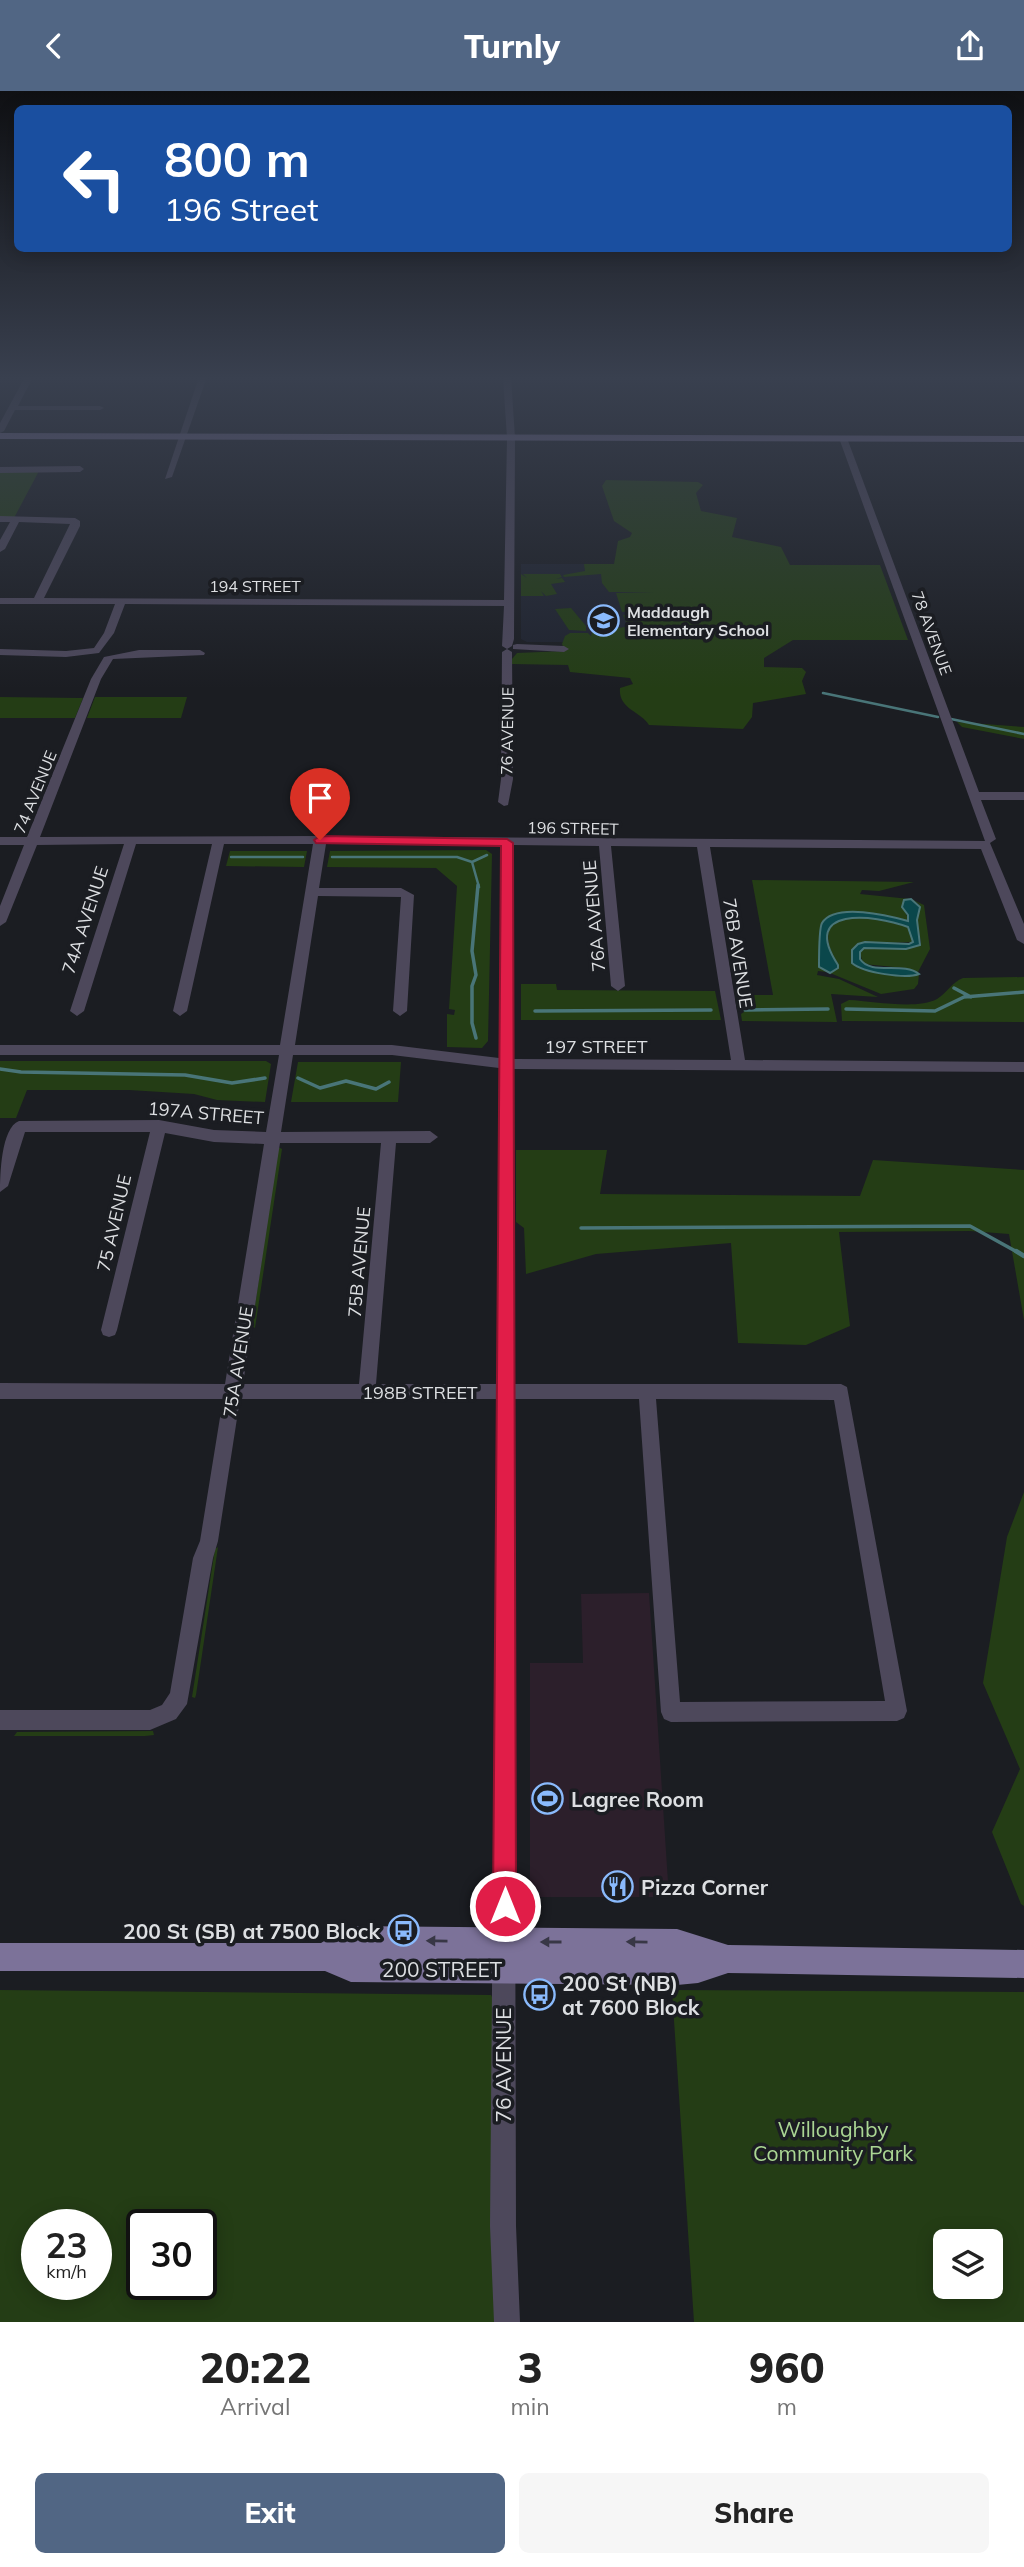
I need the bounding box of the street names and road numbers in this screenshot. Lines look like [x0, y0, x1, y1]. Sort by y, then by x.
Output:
street label: 194 STREET [209, 576, 301, 596]
street label: 78 AVENUE [908, 588, 956, 678]
street label: 76 AVENUE [496, 687, 518, 775]
street label: 74 AVENUE [9, 748, 61, 836]
street label: 196 STREET [527, 817, 619, 839]
street label: 76A AVENUE [578, 859, 610, 973]
street label: 74A AVENUE [57, 863, 113, 977]
street label: 76B AVENUE [718, 896, 758, 1010]
street label: 197 STREET [544, 1035, 648, 1058]
street label: 197A STREET [147, 1096, 265, 1130]
street label: 75 AVENUE [92, 1172, 136, 1274]
street label: 75B AVENUE [343, 1206, 375, 1318]
street label: 75A AVENUE [218, 1305, 258, 1419]
street label: 198B STREET [362, 1381, 478, 1404]
street label: 200 STREET [382, 1956, 503, 1982]
street label: 76 AVENUE [490, 2007, 516, 2123]

